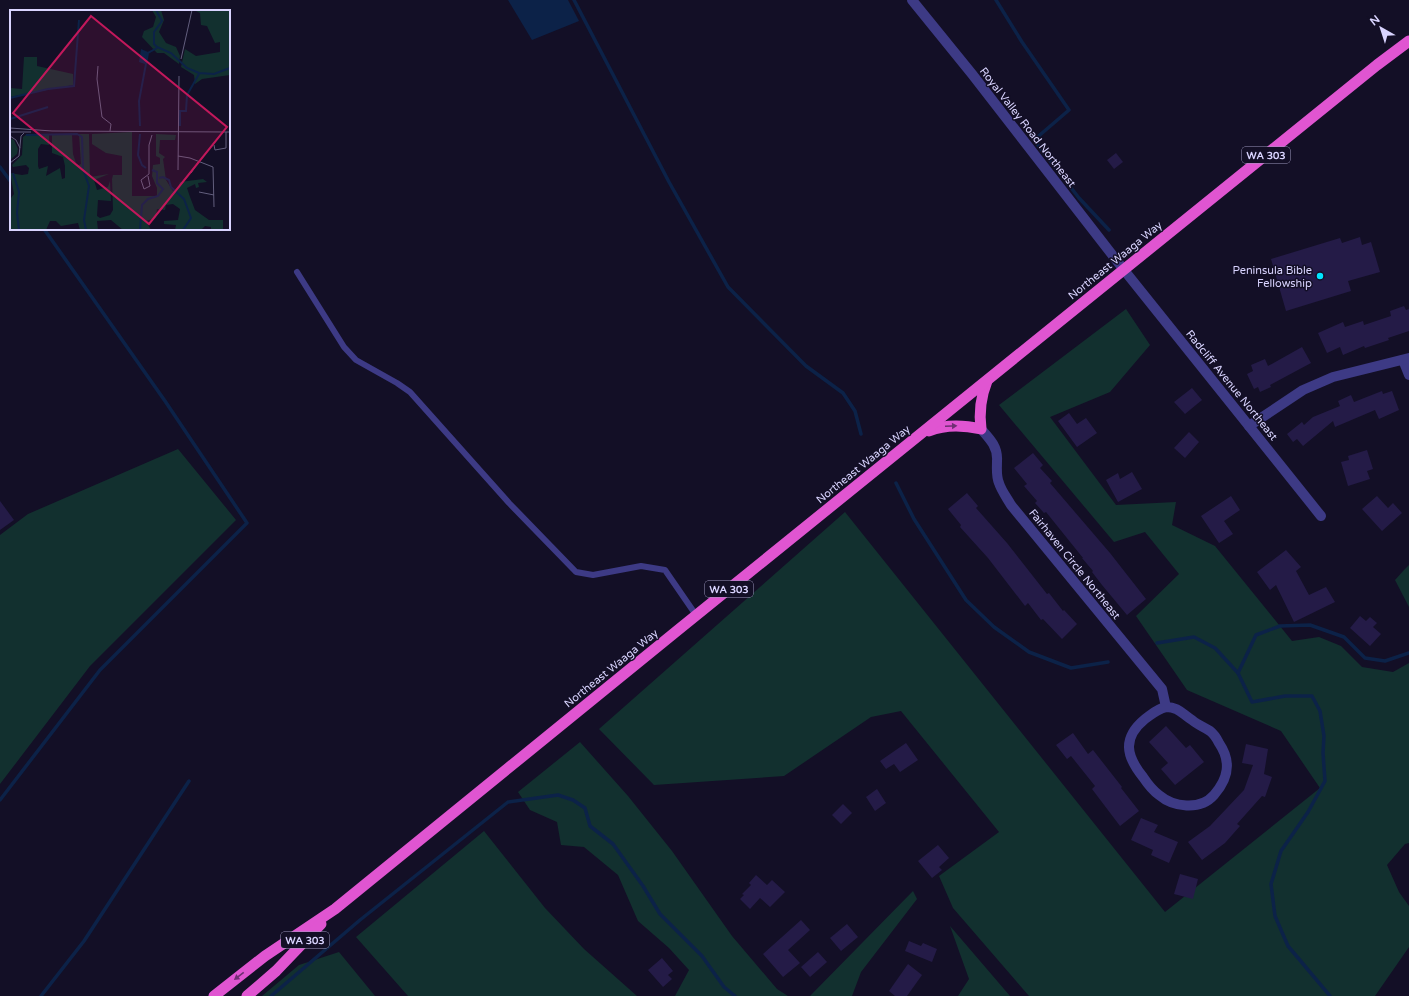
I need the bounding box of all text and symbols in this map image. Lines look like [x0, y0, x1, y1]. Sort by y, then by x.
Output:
north arrow [1361, 8, 1401, 48]
inset map [10, 10, 230, 230]
text: N [1367, 13, 1383, 28]
street label: Royal Valley Road Northeast [977, 65, 1078, 190]
road number: WA 303 [1242, 147, 1290, 163]
street label: Northeast Waaga Way [1066, 219, 1165, 302]
place label: Peninsula Bible Fellowship [1232, 264, 1312, 290]
marker: Peninsula Bible Fellowship [1315, 271, 1325, 281]
street label: Radcliff Avenue Northeast [1183, 328, 1280, 443]
street label: Northeast Waaga Way [814, 423, 913, 506]
one-way arrow [945, 423, 958, 429]
street label: Fairhaven Circle Northeast [1026, 507, 1123, 622]
road number: WA 303 [705, 581, 753, 597]
street label: Northeast Waaga Way [562, 627, 661, 710]
road number: WA 303 [281, 932, 329, 948]
one-way arrow [234, 972, 245, 980]

